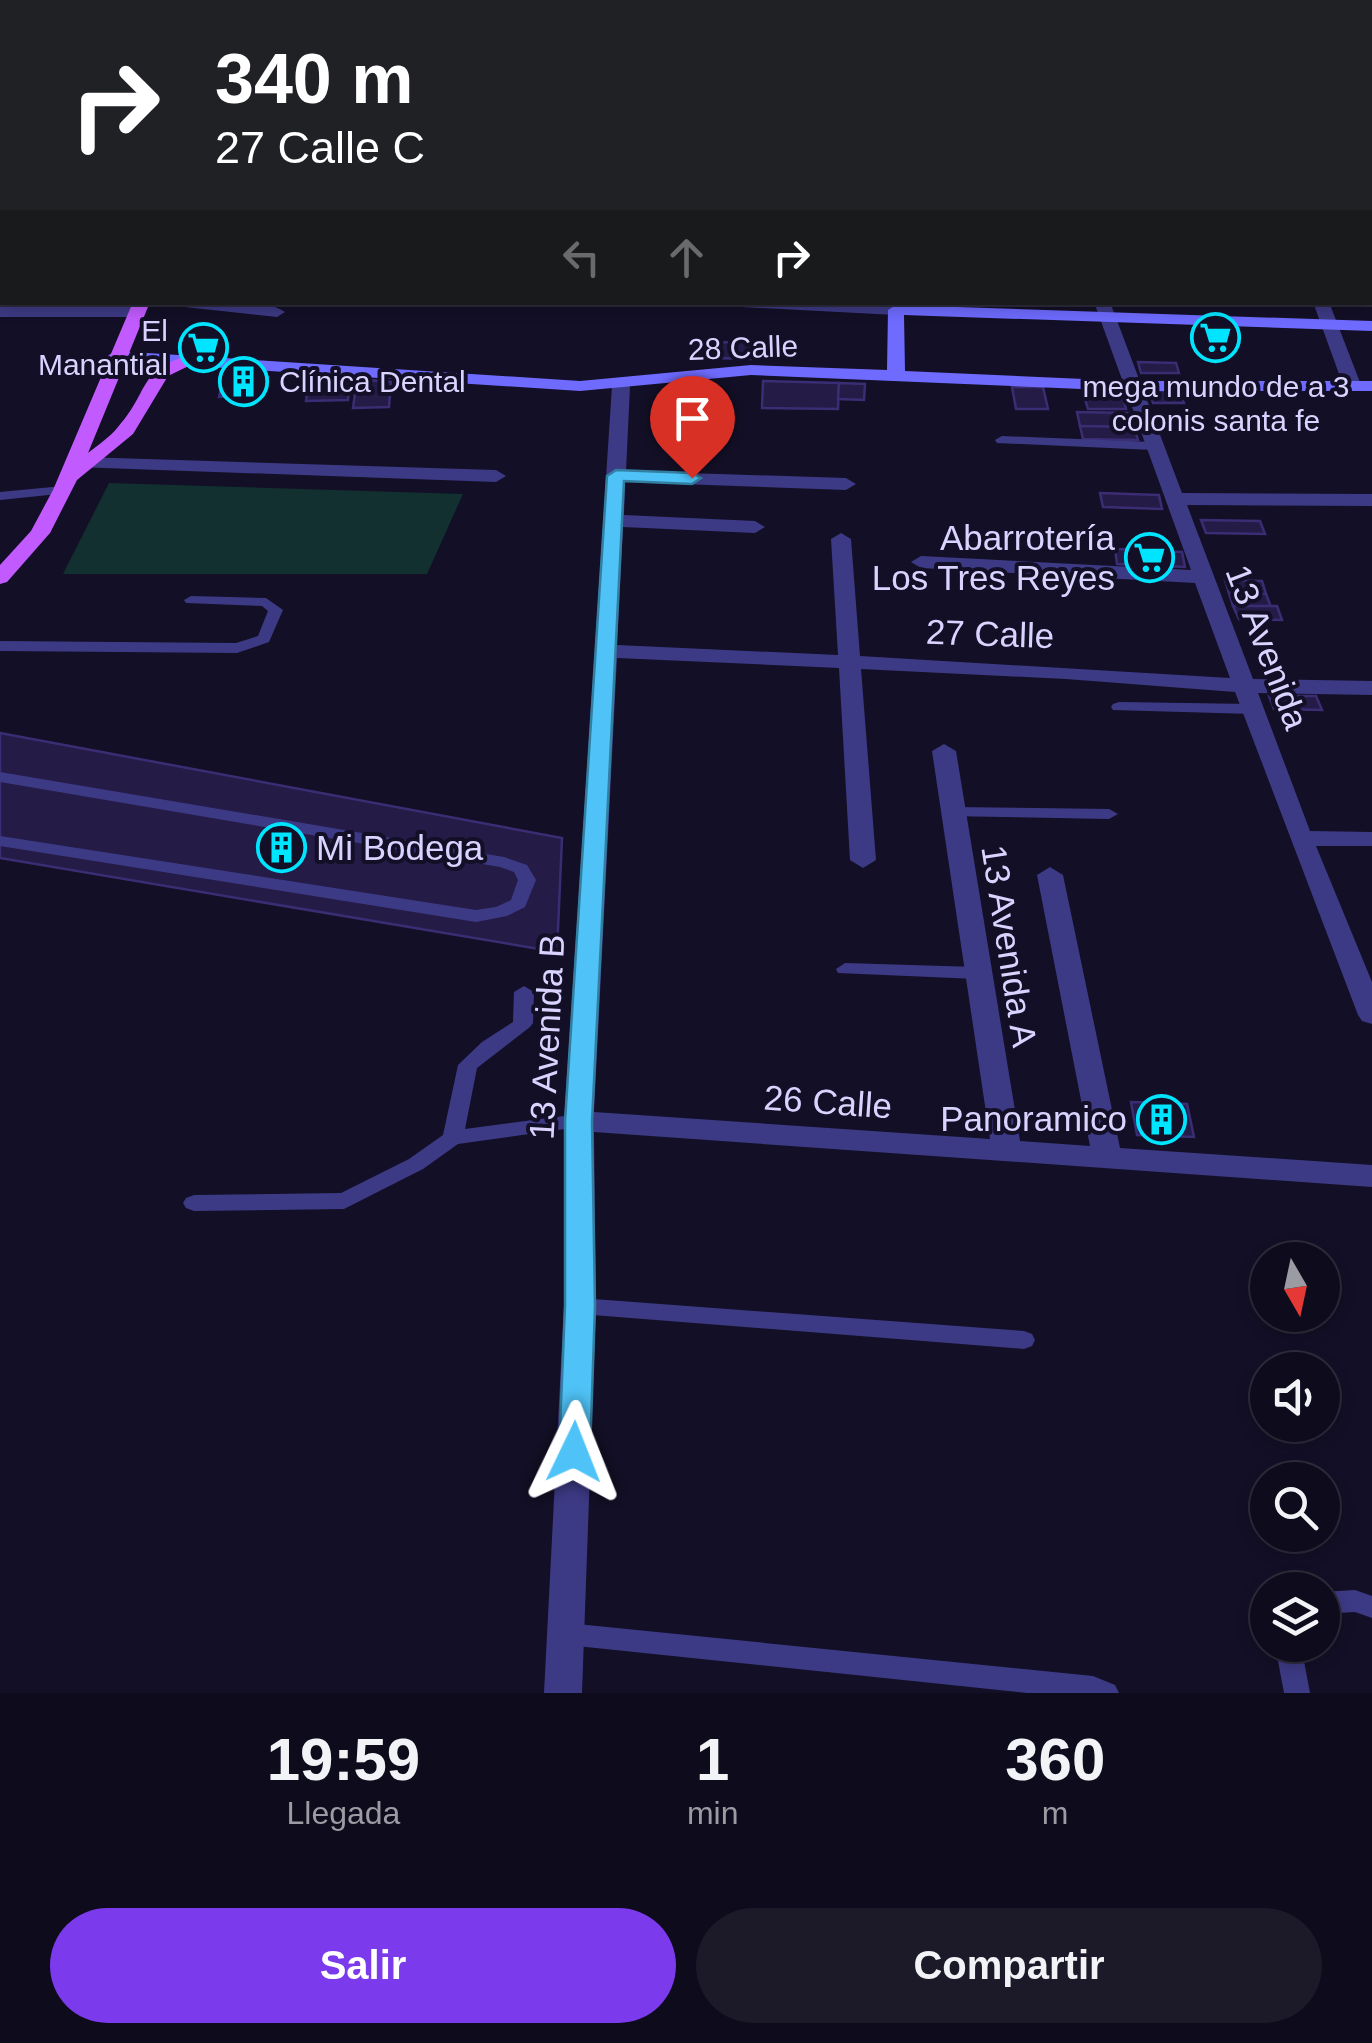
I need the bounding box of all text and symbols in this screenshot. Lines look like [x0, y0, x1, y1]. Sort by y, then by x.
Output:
icon: right [50, 40, 180, 170]
text: 340 m [215, 40, 413, 118]
text: 27 Calle C [215, 122, 425, 173]
icon: left [554, 230, 609, 285]
icon: ahead [659, 230, 714, 285]
icon: right [764, 230, 819, 285]
supermarket icon: mega mundo de a 3 colonis santa fe [1190, 312, 1242, 364]
place label: El Manantial [38, 314, 168, 381]
supermarket icon: El Manantial [177, 322, 229, 374]
street label: 28 Calle [687, 329, 799, 366]
building icon: Clínica Dental [218, 356, 270, 408]
place label: Clínica Dental [279, 365, 466, 398]
place label: mega mundo de a 3 colonis santa fe [1083, 370, 1349, 437]
pin [650, 376, 735, 479]
icon: arrive [665, 391, 720, 446]
place label: Abarrotería Los Tres Reyes [872, 518, 1116, 597]
supermarket icon: Abarrotería Los Tres Reyes [1124, 532, 1176, 584]
street label: 13 Avenida [1218, 559, 1317, 735]
street label: 27 Calle [925, 612, 1055, 655]
building icon: Mi Bodega [255, 822, 307, 874]
place label: Mi Bodega [316, 828, 484, 867]
street label: 13 Avenida A [974, 842, 1045, 1050]
street label: 13 Avenida B [522, 933, 571, 1141]
street label: 26 Calle [763, 1078, 893, 1125]
building icon: Panoramico [1136, 1093, 1188, 1145]
place label: Panoramico [940, 1099, 1127, 1138]
north arrow [1250, 1242, 1340, 1332]
map controls [1250, 1242, 1340, 1662]
button: sound [1250, 1352, 1340, 1442]
position arrow [522, 1400, 626, 1504]
button: search [1250, 1462, 1340, 1552]
button: layers [1250, 1572, 1340, 1662]
text: 19:59 [267, 1726, 420, 1793]
text: 1 [696, 1726, 729, 1793]
text: 360 [1005, 1726, 1105, 1793]
text: Llegada [286, 1795, 400, 1831]
text: min [687, 1795, 738, 1831]
text: m [1042, 1795, 1069, 1831]
button: Salir [50, 1908, 676, 2023]
button: Compartir [696, 1908, 1322, 2023]

